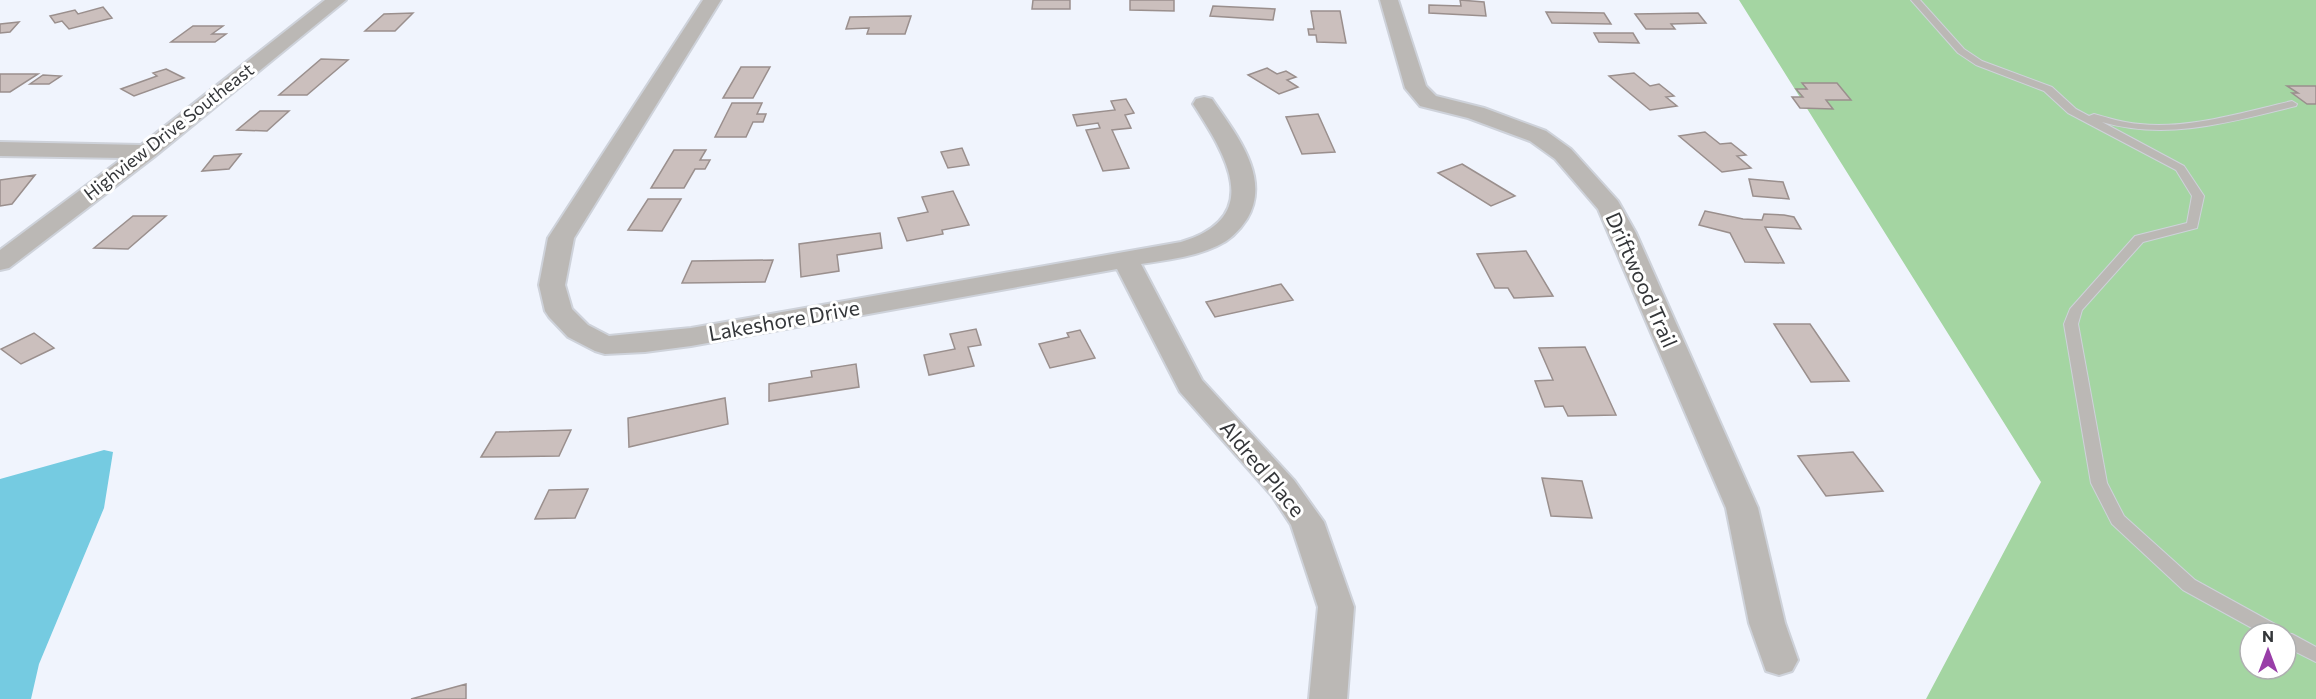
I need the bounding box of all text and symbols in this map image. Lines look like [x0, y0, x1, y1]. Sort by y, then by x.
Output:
street label: Highview Drive Southeast [79, 58, 258, 204]
street label: Driftwood Trail [1601, 208, 1683, 351]
street label: Lakeshore Drive [706, 294, 861, 345]
street label: Aldred Place [1216, 415, 1311, 521]
north arrow [2238, 621, 2298, 681]
text: N [2262, 626, 2274, 645]

